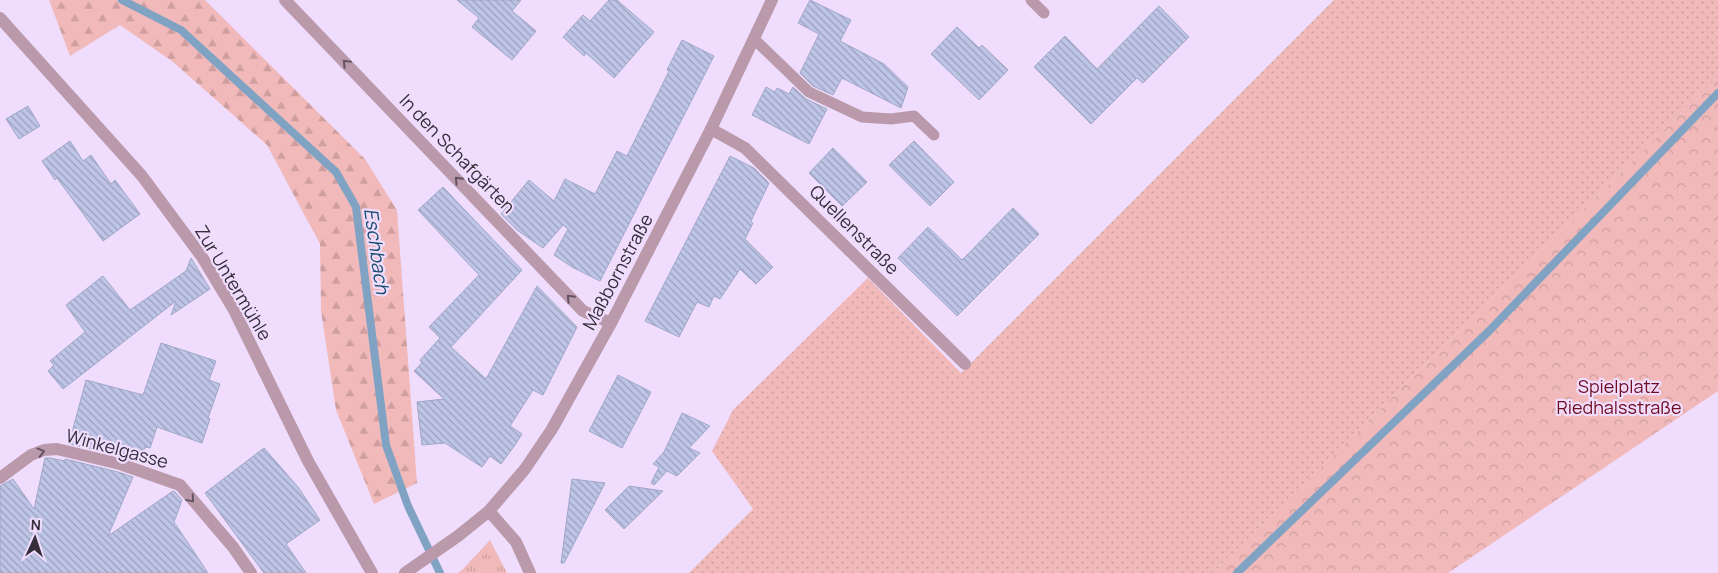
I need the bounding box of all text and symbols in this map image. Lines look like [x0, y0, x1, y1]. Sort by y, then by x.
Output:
one-way arrow [343, 60, 352, 69]
street label: In den Schafgärten [395, 89, 521, 218]
one-way arrow [455, 177, 464, 186]
street label: Quellenstraße [805, 179, 905, 279]
water label: Eschbach [358, 207, 396, 296]
street label: Maßbornstraße [576, 209, 658, 334]
street label: Zur Untermühle [190, 220, 278, 345]
one-way arrow [567, 295, 576, 304]
park label: Spielplatz Riedhalsstraße [1556, 374, 1682, 419]
street label: Winkelgasse [63, 423, 171, 473]
one-way arrow [36, 447, 45, 458]
one-way arrow [186, 493, 195, 502]
north arrow [10, 513, 60, 563]
text: N [30, 515, 41, 534]

